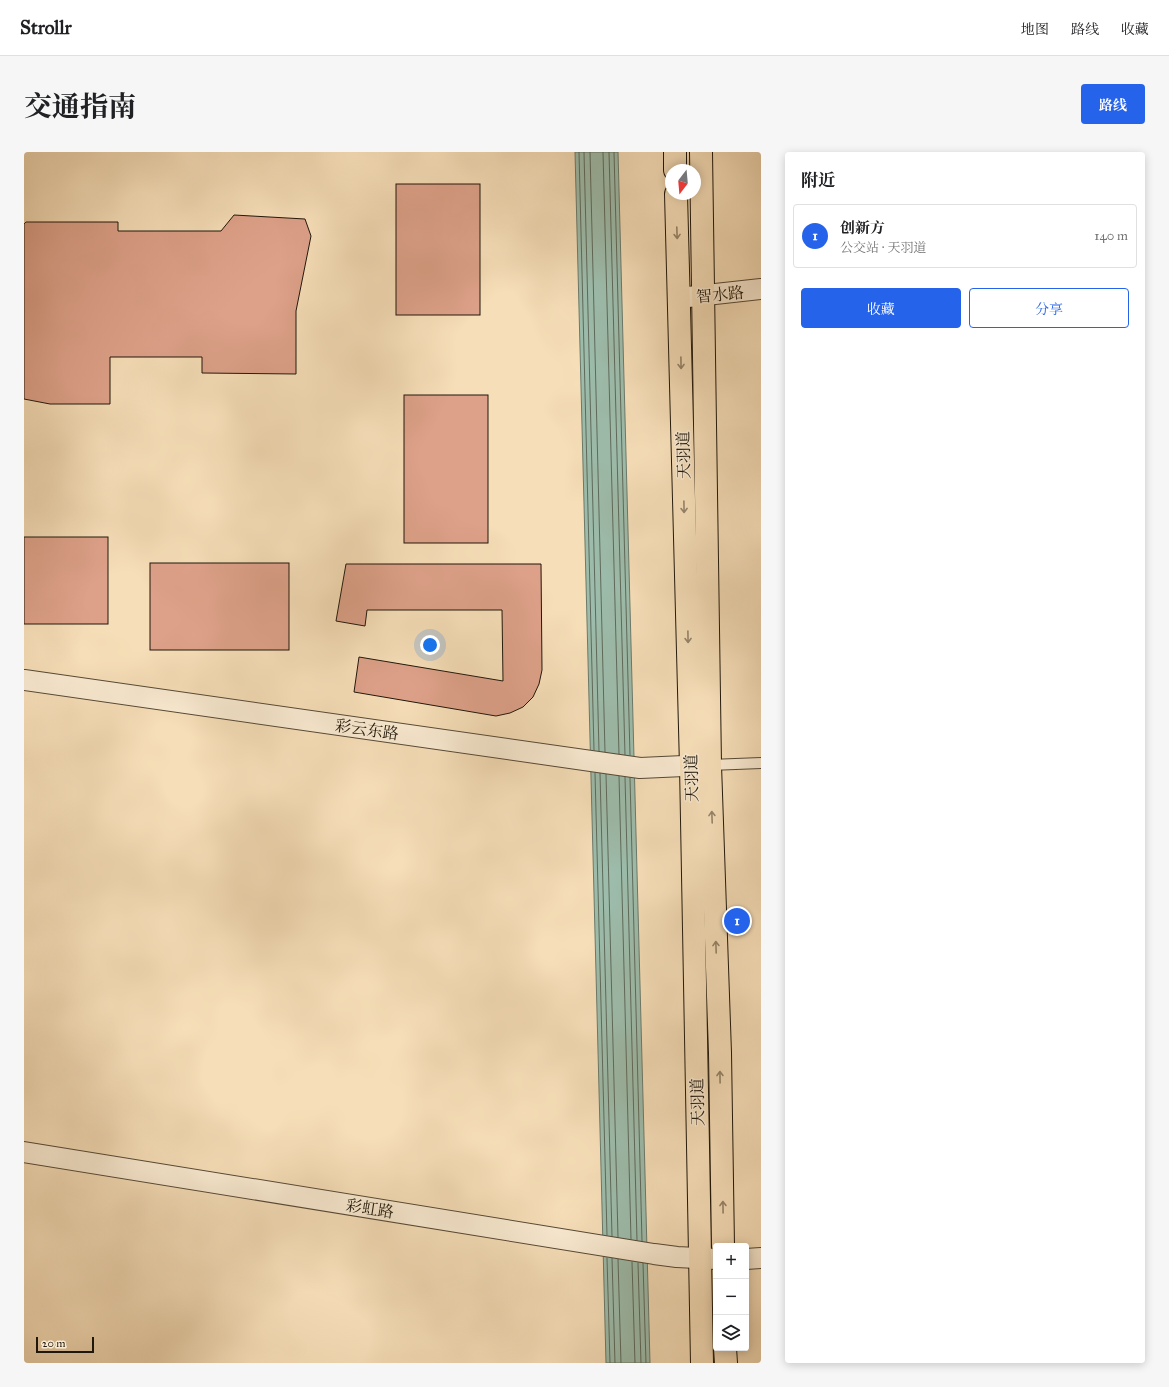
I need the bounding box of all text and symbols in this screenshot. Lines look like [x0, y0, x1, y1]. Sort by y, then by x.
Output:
text: Strollr [20, 16, 72, 39]
text: 地图 [1021, 21, 1049, 38]
text: 路线 [1071, 21, 1099, 38]
text: 收藏 [1121, 21, 1149, 38]
button: 路线 [1081, 84, 1145, 124]
text: 交通指南 [24, 89, 136, 124]
north arrow [665, 164, 701, 200]
text: 附近 [801, 170, 835, 191]
text: 创新方 [840, 219, 885, 237]
one-way arrow [673, 226, 681, 239]
text: 1 [812, 228, 818, 244]
text: 140 m [1094, 228, 1128, 244]
text: 公交站 · 天羽道 [840, 240, 926, 256]
street label: 智水路 [695, 283, 745, 306]
button: 收藏 [801, 288, 961, 328]
button: 分享 [969, 288, 1129, 328]
one-way arrow [677, 356, 684, 369]
street label: 天羽道 [674, 431, 693, 479]
one-way arrow [680, 500, 688, 513]
one-way arrow [684, 630, 692, 643]
your location [420, 635, 440, 655]
street label: 彩云东路 [334, 716, 400, 743]
street label: 天羽道 [682, 754, 701, 802]
one-way arrow [708, 811, 716, 824]
pin: 1 [724, 906, 750, 936]
one-way arrow [712, 941, 720, 954]
one-way arrow [716, 1071, 724, 1084]
street label: 天羽道 [688, 1078, 707, 1126]
street label: 彩虹路 [345, 1195, 395, 1222]
one-way arrow [719, 1201, 726, 1214]
map controls [713, 1243, 749, 1351]
button: + [713, 1243, 749, 1279]
button: − [713, 1279, 749, 1315]
button: layers [713, 1315, 749, 1351]
scale bar [36, 1335, 94, 1354]
text: 20 m [42, 1337, 65, 1350]

